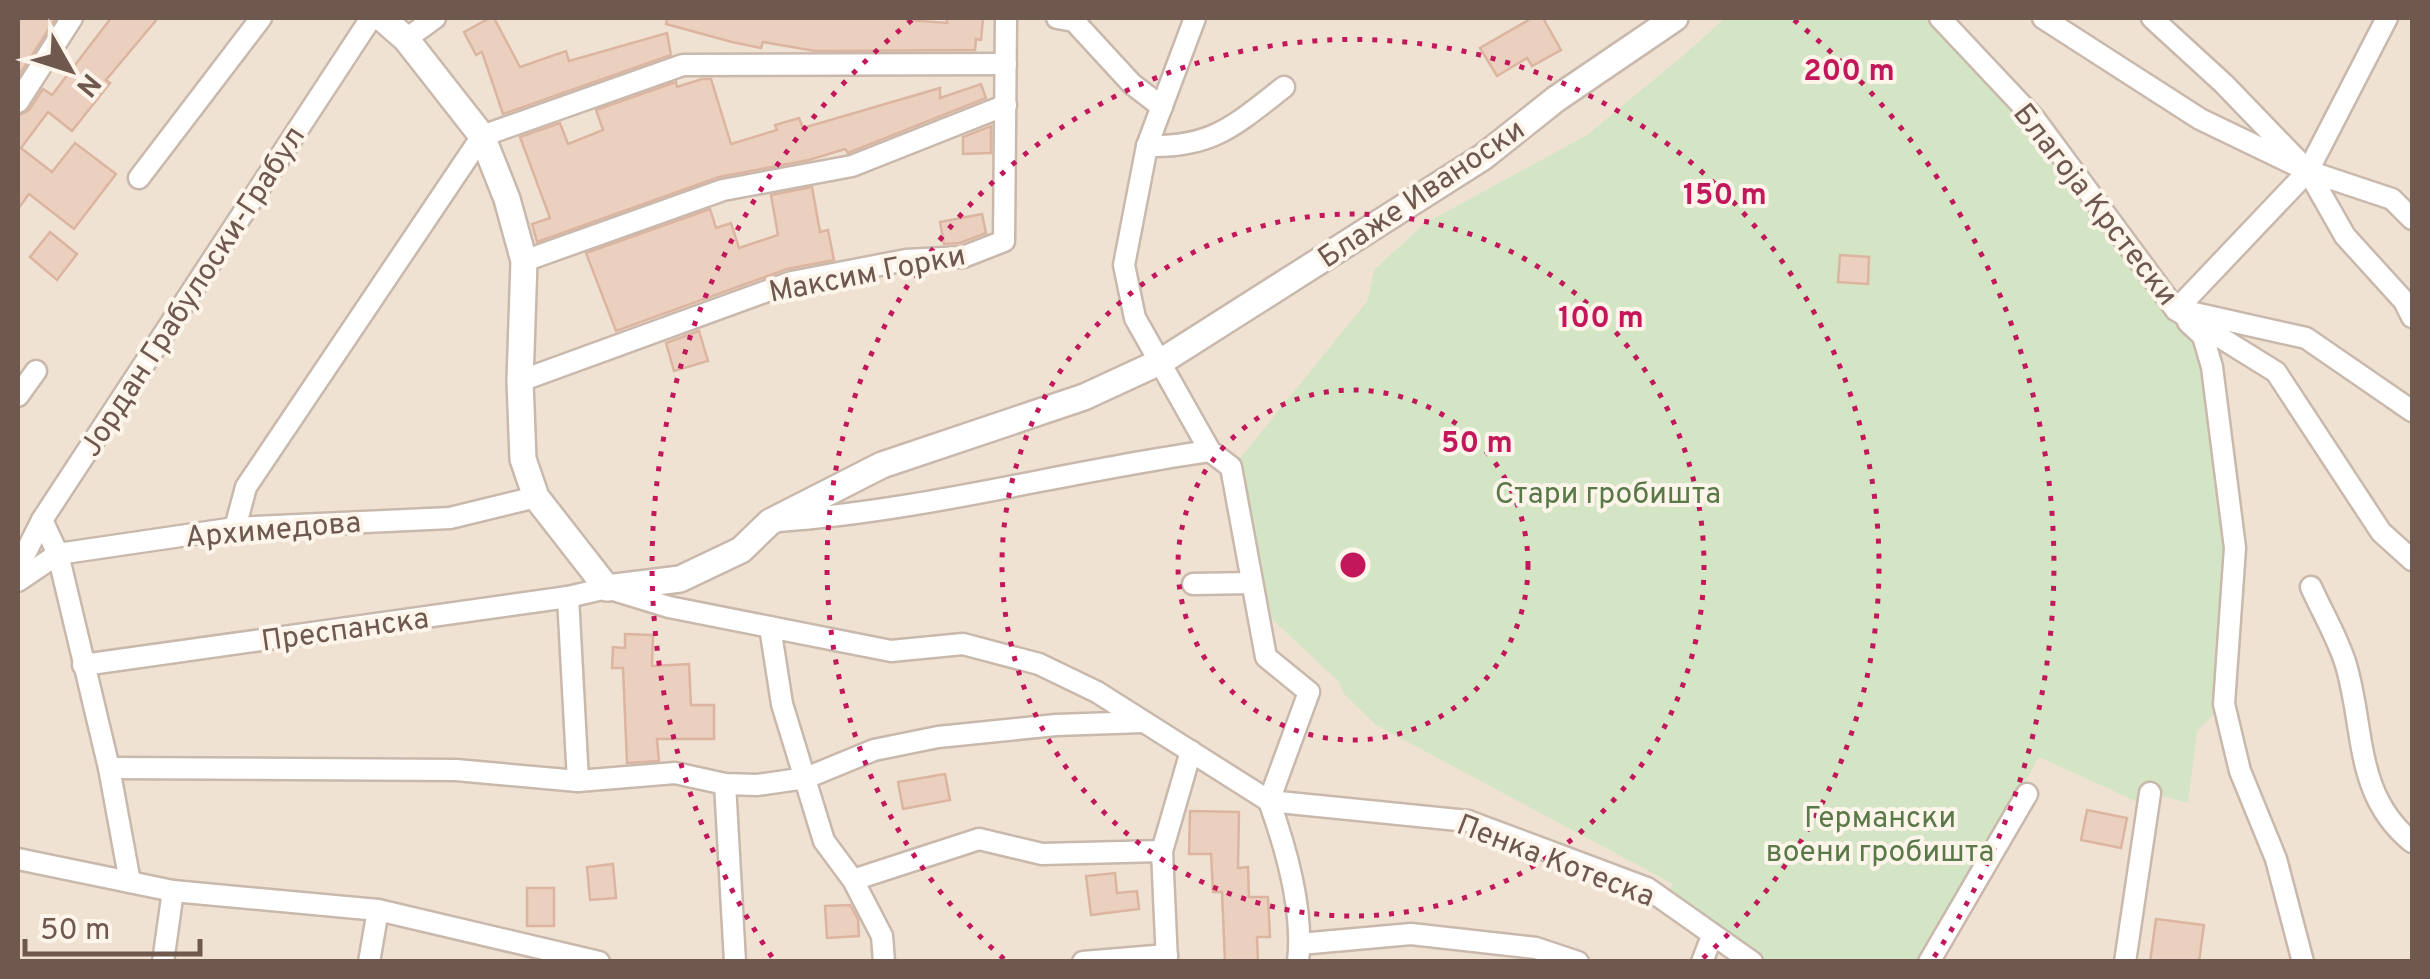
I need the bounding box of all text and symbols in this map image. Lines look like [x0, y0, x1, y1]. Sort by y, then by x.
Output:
north arrow [20, 20, 120, 120]
text: 200 m [1803, 54, 1895, 91]
text: N [67, 65, 107, 103]
street label: Благоја Крстески [2003, 97, 2185, 314]
street label: Блаже Иваноски [1312, 112, 1533, 278]
street label: Јордан Грабулоски-Грабул [73, 120, 315, 464]
text: 150 m [1683, 178, 1767, 215]
street label: Максим Горки [766, 238, 969, 313]
text: 100 m [1558, 301, 1644, 338]
text: 50 m [1441, 426, 1513, 463]
park label: Стари гробишта [1495, 477, 1721, 514]
street label: Архимедова [184, 505, 363, 558]
centre of rings [1335, 547, 1371, 583]
street label: Преспанска [259, 601, 431, 662]
park label: Германски воени гробишта [1766, 801, 1994, 872]
street label: Пенка Котеска [1451, 808, 1659, 917]
scale bar [25, 894, 200, 956]
text: 50 m [40, 913, 110, 950]

